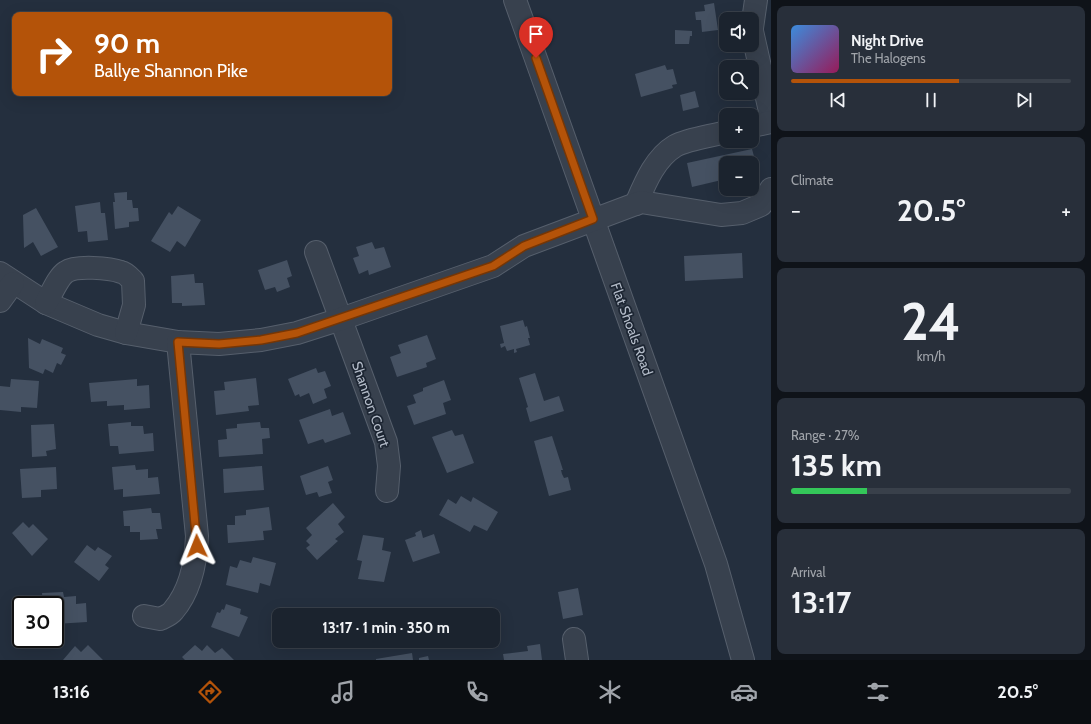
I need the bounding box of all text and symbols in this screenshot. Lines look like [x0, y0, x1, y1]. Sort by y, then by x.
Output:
map controls [719, 12, 759, 196]
button: sound [719, 12, 759, 52]
pin [519, 17, 553, 58]
icon: arrive [525, 23, 547, 45]
text: 90 m [94, 26, 160, 60]
icon: right [28, 28, 80, 80]
text: Night Drive [851, 32, 924, 50]
text: The Halogens [851, 50, 926, 66]
text: Ballye Shannon Pike [94, 60, 248, 82]
button: search [719, 60, 759, 100]
icon: previous [827, 89, 849, 111]
icon: pause [920, 89, 942, 111]
icon: next [1013, 89, 1035, 111]
button: + [719, 108, 759, 148]
button: − [719, 156, 759, 196]
text: Climate [791, 172, 833, 188]
text: 20.5° [897, 192, 965, 229]
text: − [791, 197, 801, 224]
text: + [1061, 197, 1071, 224]
street label: Flat Shoals Road [607, 280, 657, 378]
text: 24 [901, 290, 961, 353]
text: km/h [917, 348, 945, 364]
street label: Shannon Court [348, 359, 394, 449]
text: Range · 27% [791, 427, 859, 443]
text: 135 km [791, 447, 882, 484]
position arrow [176, 525, 218, 567]
text: Arrival [791, 564, 826, 580]
text: 13:17 [791, 584, 851, 621]
speed limit sign: 30 [12, 596, 64, 648]
text: 13:17 · 1 min · 350 m [322, 619, 450, 637]
icon: directions [196, 678, 224, 706]
icon: music [329, 678, 357, 706]
icon: phone [463, 678, 491, 706]
icon: climate [596, 678, 624, 706]
icon: car [730, 678, 758, 706]
icon: filters [864, 678, 892, 706]
text: 13:16 [53, 681, 90, 703]
text: 20.5° [997, 681, 1038, 703]

